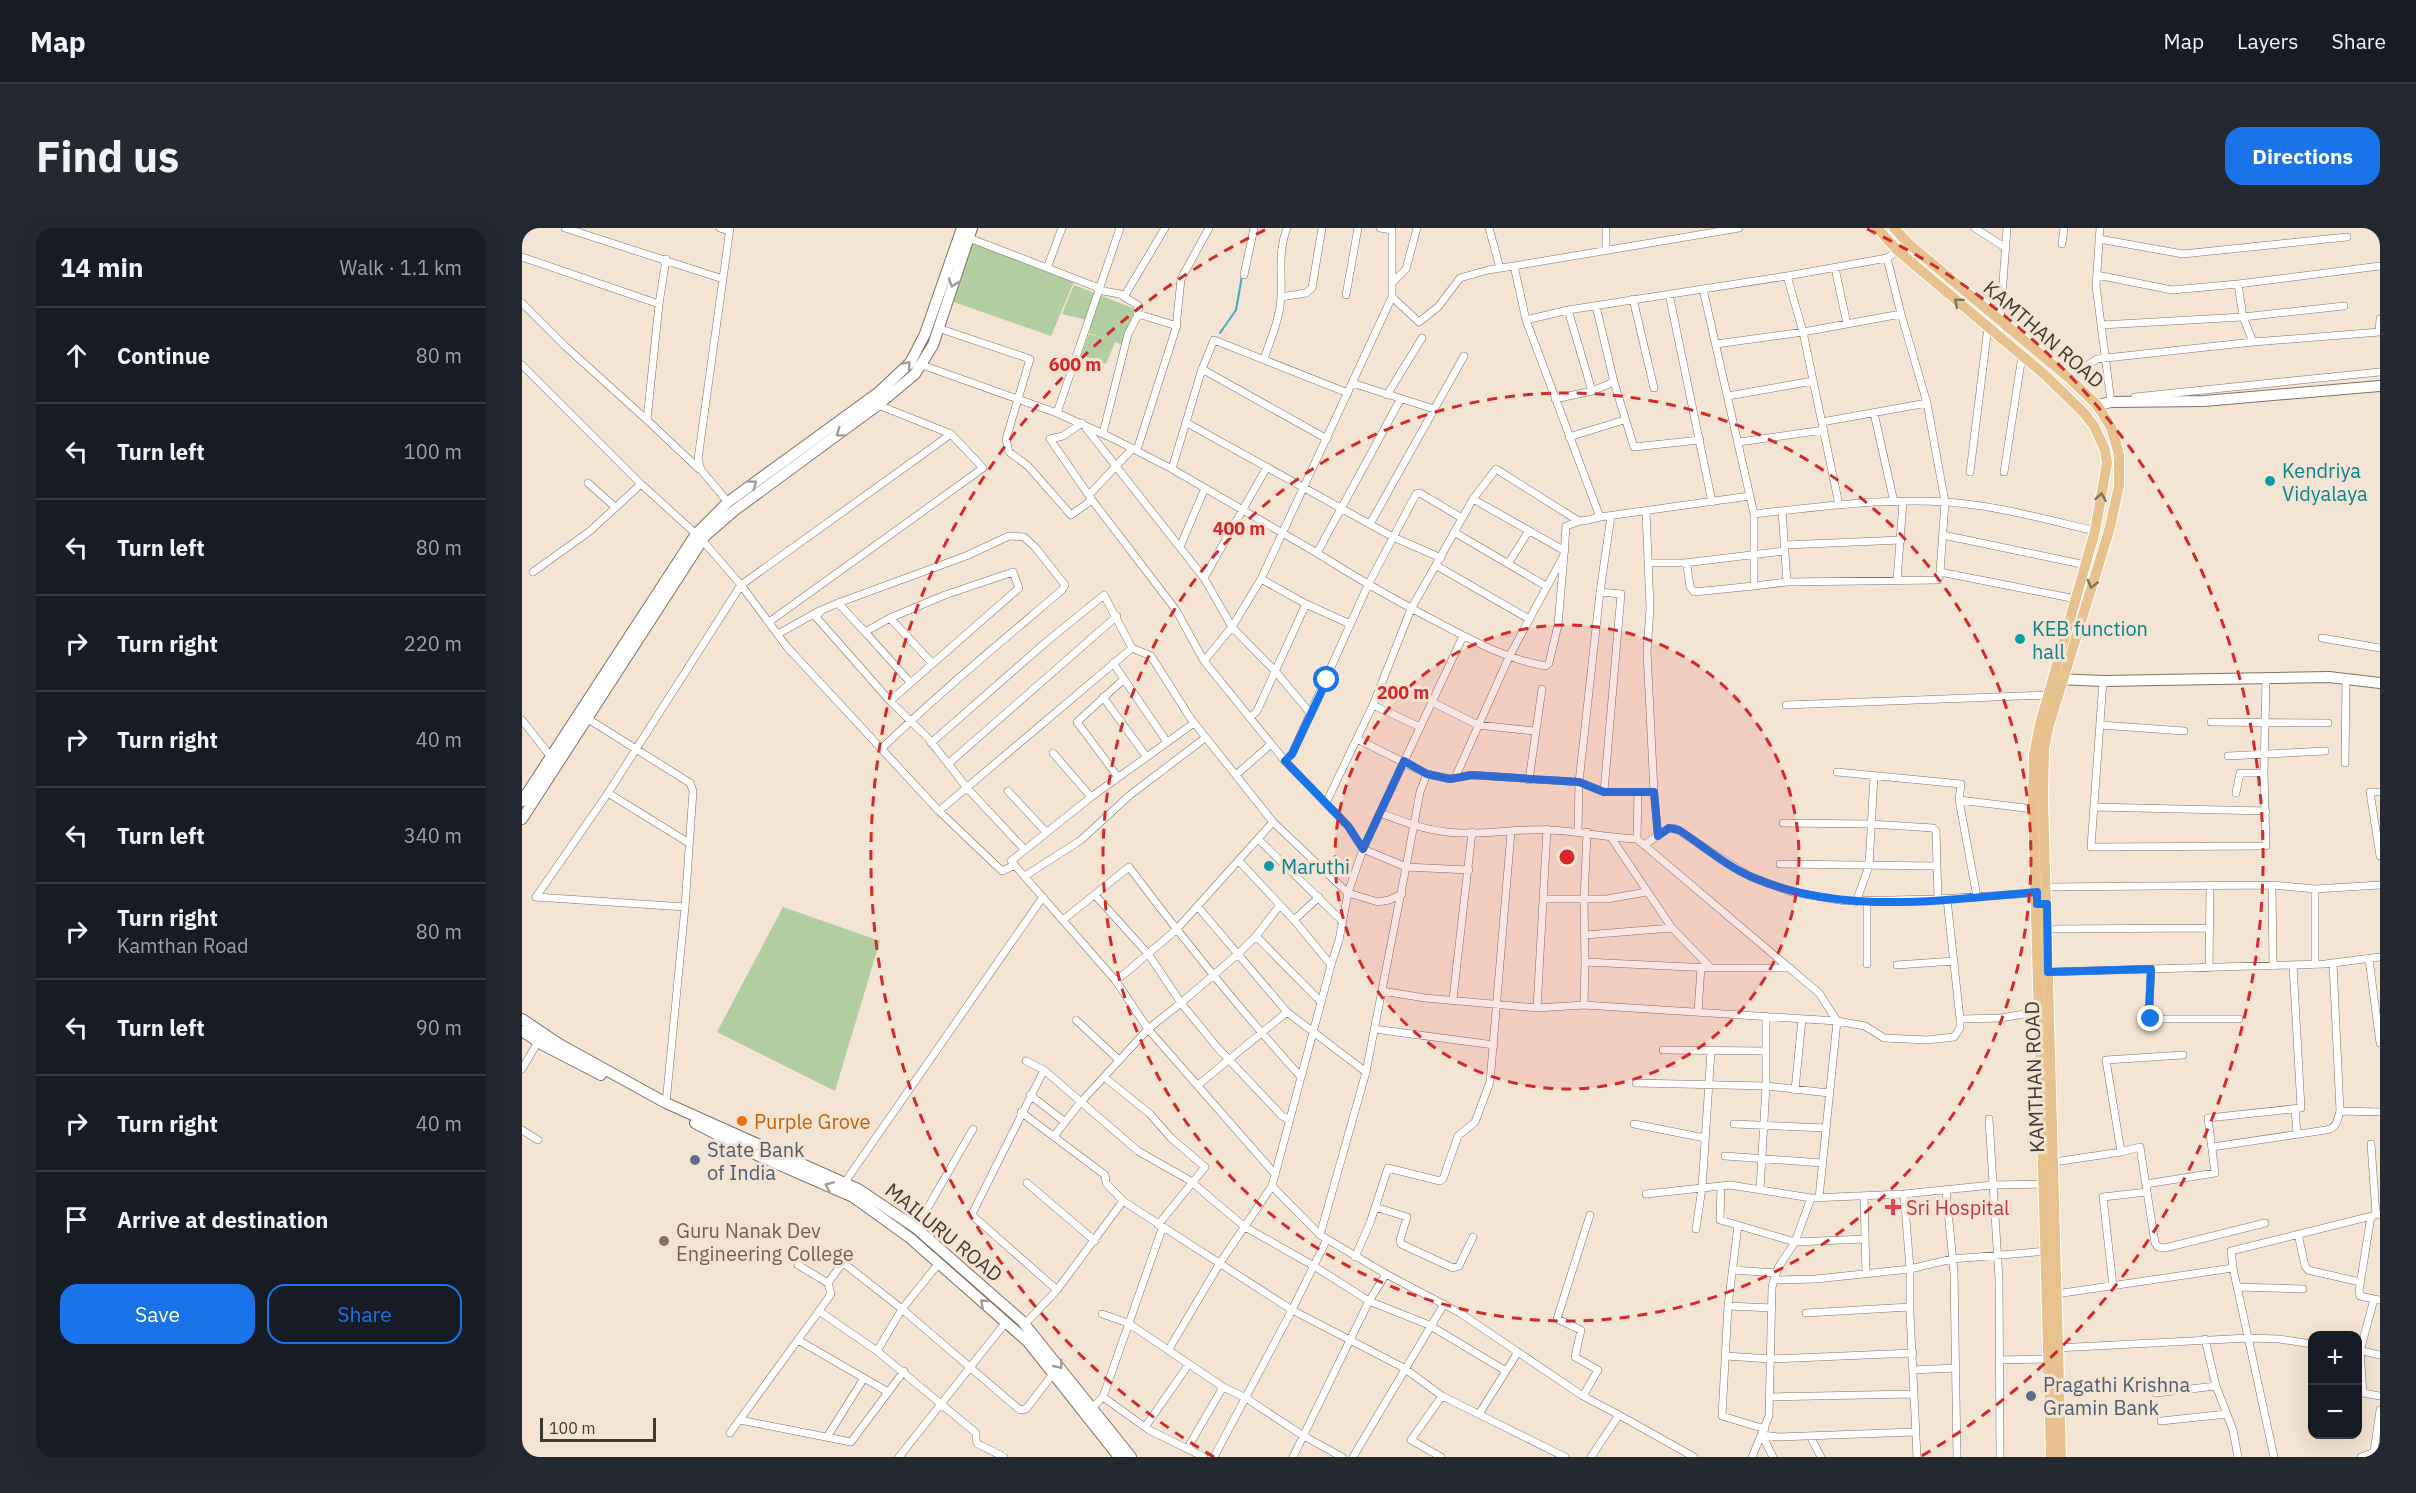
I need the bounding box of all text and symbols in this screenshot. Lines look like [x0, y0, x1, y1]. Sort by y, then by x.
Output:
text: Map [30, 23, 86, 60]
text: Map [2164, 27, 2204, 55]
text: Layers [2237, 27, 2299, 55]
text: Share [2332, 27, 2386, 55]
button: Directions [2225, 127, 2380, 185]
text: Find us [36, 129, 179, 184]
text: 14 min [60, 250, 144, 284]
text: Walk · 1.1 km [340, 254, 462, 281]
street label: KAMTHAN ROAD [1978, 274, 2110, 394]
one-way arrow [948, 277, 961, 288]
one-way arrow [1954, 298, 1965, 309]
icon: ahead [60, 339, 93, 372]
text: Continue [117, 341, 210, 370]
text: 80 m [416, 342, 462, 369]
text: 600 m [1049, 353, 1101, 376]
one-way arrow [900, 361, 911, 372]
one-way arrow [835, 426, 846, 437]
icon: left [60, 435, 93, 468]
text: Turn left [117, 437, 205, 466]
text: 100 m [404, 438, 462, 465]
place label: Kendriya Vidyalaya [2282, 457, 2368, 507]
marker: Kendriya Vidyalaya [2263, 474, 2277, 488]
one-way arrow [746, 480, 757, 491]
one-way arrow [2094, 492, 2107, 502]
text: 400 m [1213, 517, 1265, 540]
icon: left [60, 531, 93, 564]
text: Turn left [117, 533, 205, 562]
text: 80 m [416, 534, 462, 561]
one-way arrow [2087, 578, 2099, 588]
place label: KEB function hall [2032, 615, 2148, 665]
icon: right [60, 627, 93, 660]
text: Turn right [117, 629, 218, 658]
text: 220 m [404, 630, 462, 657]
marker: KEB function hall [2013, 632, 2027, 646]
route start [1313, 666, 1339, 692]
text: 200 m [1377, 681, 1429, 704]
icon: right [60, 723, 93, 756]
text: Turn right [117, 725, 218, 754]
text: 40 m [416, 726, 462, 753]
icon: left [60, 819, 93, 852]
text: Turn left [117, 821, 205, 850]
text: 340 m [404, 822, 462, 849]
centre of rings [1557, 847, 1577, 867]
place label: Maruthi [1281, 853, 1350, 880]
marker: Maruthi [1262, 859, 1276, 873]
text: Turn right [117, 903, 218, 932]
icon: right [60, 915, 93, 948]
text: 80 m [416, 918, 462, 945]
text: Kamthan Road [117, 932, 249, 959]
street label: KAMTHAN ROAD [2018, 1001, 2050, 1153]
route end [2137, 1005, 2163, 1031]
icon: left [60, 1011, 93, 1044]
text: Turn left [117, 1013, 205, 1042]
text: 90 m [416, 1014, 462, 1041]
icon: right [60, 1107, 93, 1140]
place label: Purple Grove [754, 1108, 870, 1135]
text: Turn right [117, 1109, 218, 1138]
text: 40 m [416, 1110, 462, 1137]
marker: Purple Grove [735, 1114, 749, 1128]
place label: State Bank of India [707, 1136, 805, 1186]
marker: State Bank of India [688, 1153, 702, 1167]
street label: MAILURU ROAD [880, 1176, 1008, 1288]
one-way arrow [824, 1181, 835, 1193]
place label: Sri Hospital [1906, 1194, 2010, 1221]
marker: Sri Hospital [1884, 1198, 1902, 1216]
icon: arrive [60, 1203, 93, 1236]
text: Arrive at destination [117, 1205, 328, 1234]
place label: Guru Nanak Dev Engineering College [676, 1217, 854, 1267]
marker: Guru Nanak Dev Engineering College [657, 1234, 671, 1248]
button: Save [60, 1284, 255, 1344]
button: Share [267, 1284, 462, 1344]
one-way arrow [980, 1299, 991, 1310]
map controls [2308, 1331, 2362, 1439]
button: + [2308, 1331, 2362, 1385]
one-way arrow [1052, 1358, 1063, 1369]
place label: Pragathi Krishna Gramin Bank [2043, 1371, 2190, 1421]
button: − [2308, 1385, 2362, 1439]
marker: Pragathi Krishna Gramin Bank [2024, 1389, 2038, 1403]
scale bar [540, 1415, 656, 1442]
text: 100 m [549, 1418, 596, 1438]

